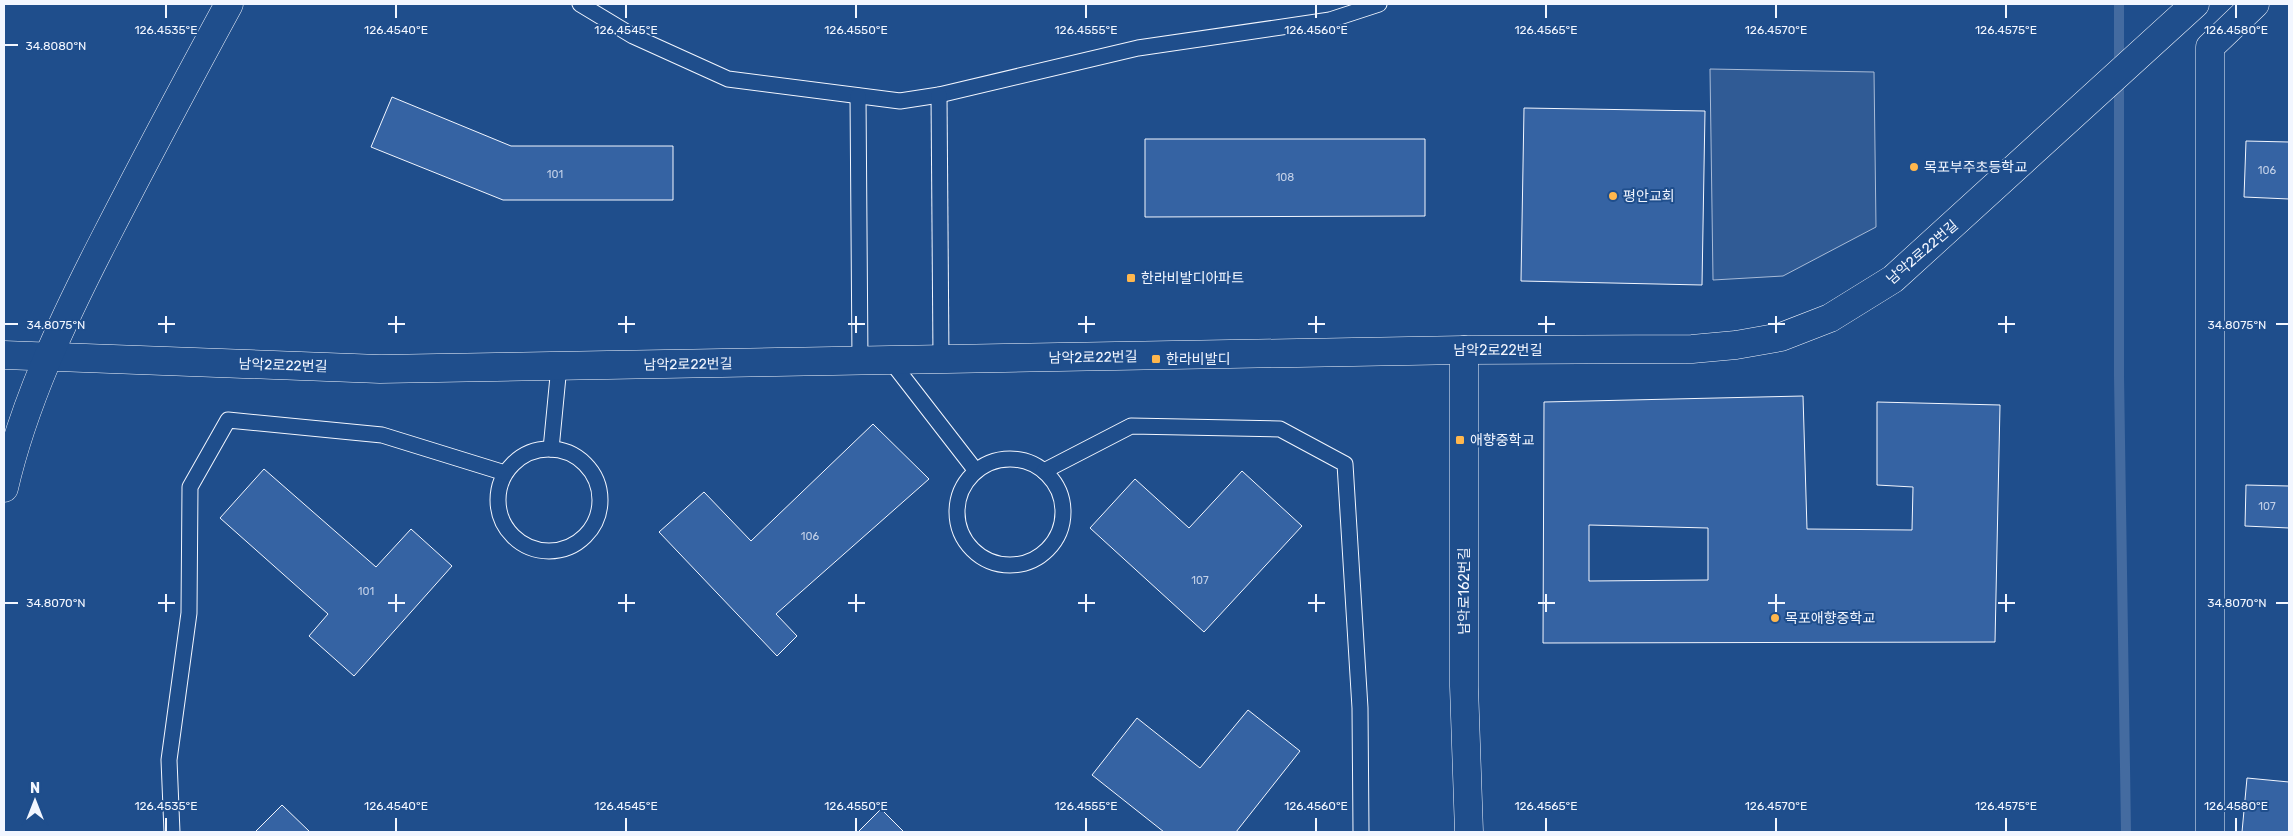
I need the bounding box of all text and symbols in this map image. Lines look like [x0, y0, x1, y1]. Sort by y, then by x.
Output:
text: 126.4535°E [134, 23, 198, 37]
text: 126.4540°E [364, 23, 428, 37]
text: 126.4545°E [594, 23, 658, 37]
text: 126.4550°E [824, 23, 888, 37]
text: 126.4555°E [1054, 23, 1118, 37]
text: 126.4560°E [1284, 23, 1348, 37]
text: 126.4565°E [1514, 23, 1578, 37]
text: 126.4570°E [1745, 23, 1807, 37]
text: 126.4575°E [1975, 23, 2037, 37]
text: 126.4580°E [2204, 23, 2268, 37]
text: 34.8080°N [26, 39, 86, 53]
place label: 목포부주초등학교 [1924, 159, 2027, 176]
marker: 목포부주초등학교 [1908, 161, 1920, 173]
house number: 106 [2258, 164, 2277, 177]
house number: 101 [547, 168, 563, 181]
house number: 108 [1276, 171, 1294, 184]
place label: 평안교회 [1623, 188, 1675, 205]
marker: 평안교회 [1607, 190, 1619, 202]
street label: 남악2로22번길 [1883, 217, 1962, 288]
place label: 한라비발디아파트 [1141, 270, 1244, 287]
marker: 한라비발디아파트 [1125, 272, 1137, 284]
text: 34.8075°N [27, 318, 85, 332]
text: 34.8075°N [2208, 318, 2266, 332]
street label: 남악2로22번길 [1453, 342, 1543, 359]
street label: 남악2로22번길 [1048, 348, 1138, 367]
place label: 한라비발디 [1166, 351, 1230, 368]
marker: 한라비발디 [1150, 353, 1162, 365]
street label: 남악2로22번길 [238, 355, 328, 376]
street label: 남악2로22번길 [643, 355, 733, 374]
place label: 애향중학교 [1470, 432, 1535, 449]
marker: 애향중학교 [1454, 434, 1466, 446]
house number: 107 [2258, 500, 2276, 513]
house number: 106 [801, 530, 820, 543]
street label: 남악로162번길 [1456, 547, 1473, 635]
house number: 107 [1191, 574, 1209, 587]
house number: 101 [358, 585, 374, 598]
text: 34.8070°N [26, 596, 86, 610]
text: 34.8070°N [2207, 596, 2267, 610]
place label: 목포애향중학교 [1785, 610, 1875, 627]
marker: 목포애향중학교 [1769, 612, 1781, 624]
north arrow [10, 776, 60, 826]
text: N [30, 780, 40, 797]
text: 126.4535°E [134, 799, 198, 813]
text: 126.4540°E [364, 799, 428, 813]
text: 126.4545°E [594, 799, 658, 813]
text: 126.4550°E [824, 799, 888, 813]
text: 126.4555°E [1054, 799, 1118, 813]
text: 126.4560°E [1284, 799, 1348, 813]
text: 126.4565°E [1514, 799, 1578, 813]
text: 126.4570°E [1745, 799, 1807, 813]
text: 126.4575°E [1975, 799, 2037, 813]
text: 126.4580°E [2204, 799, 2268, 813]

